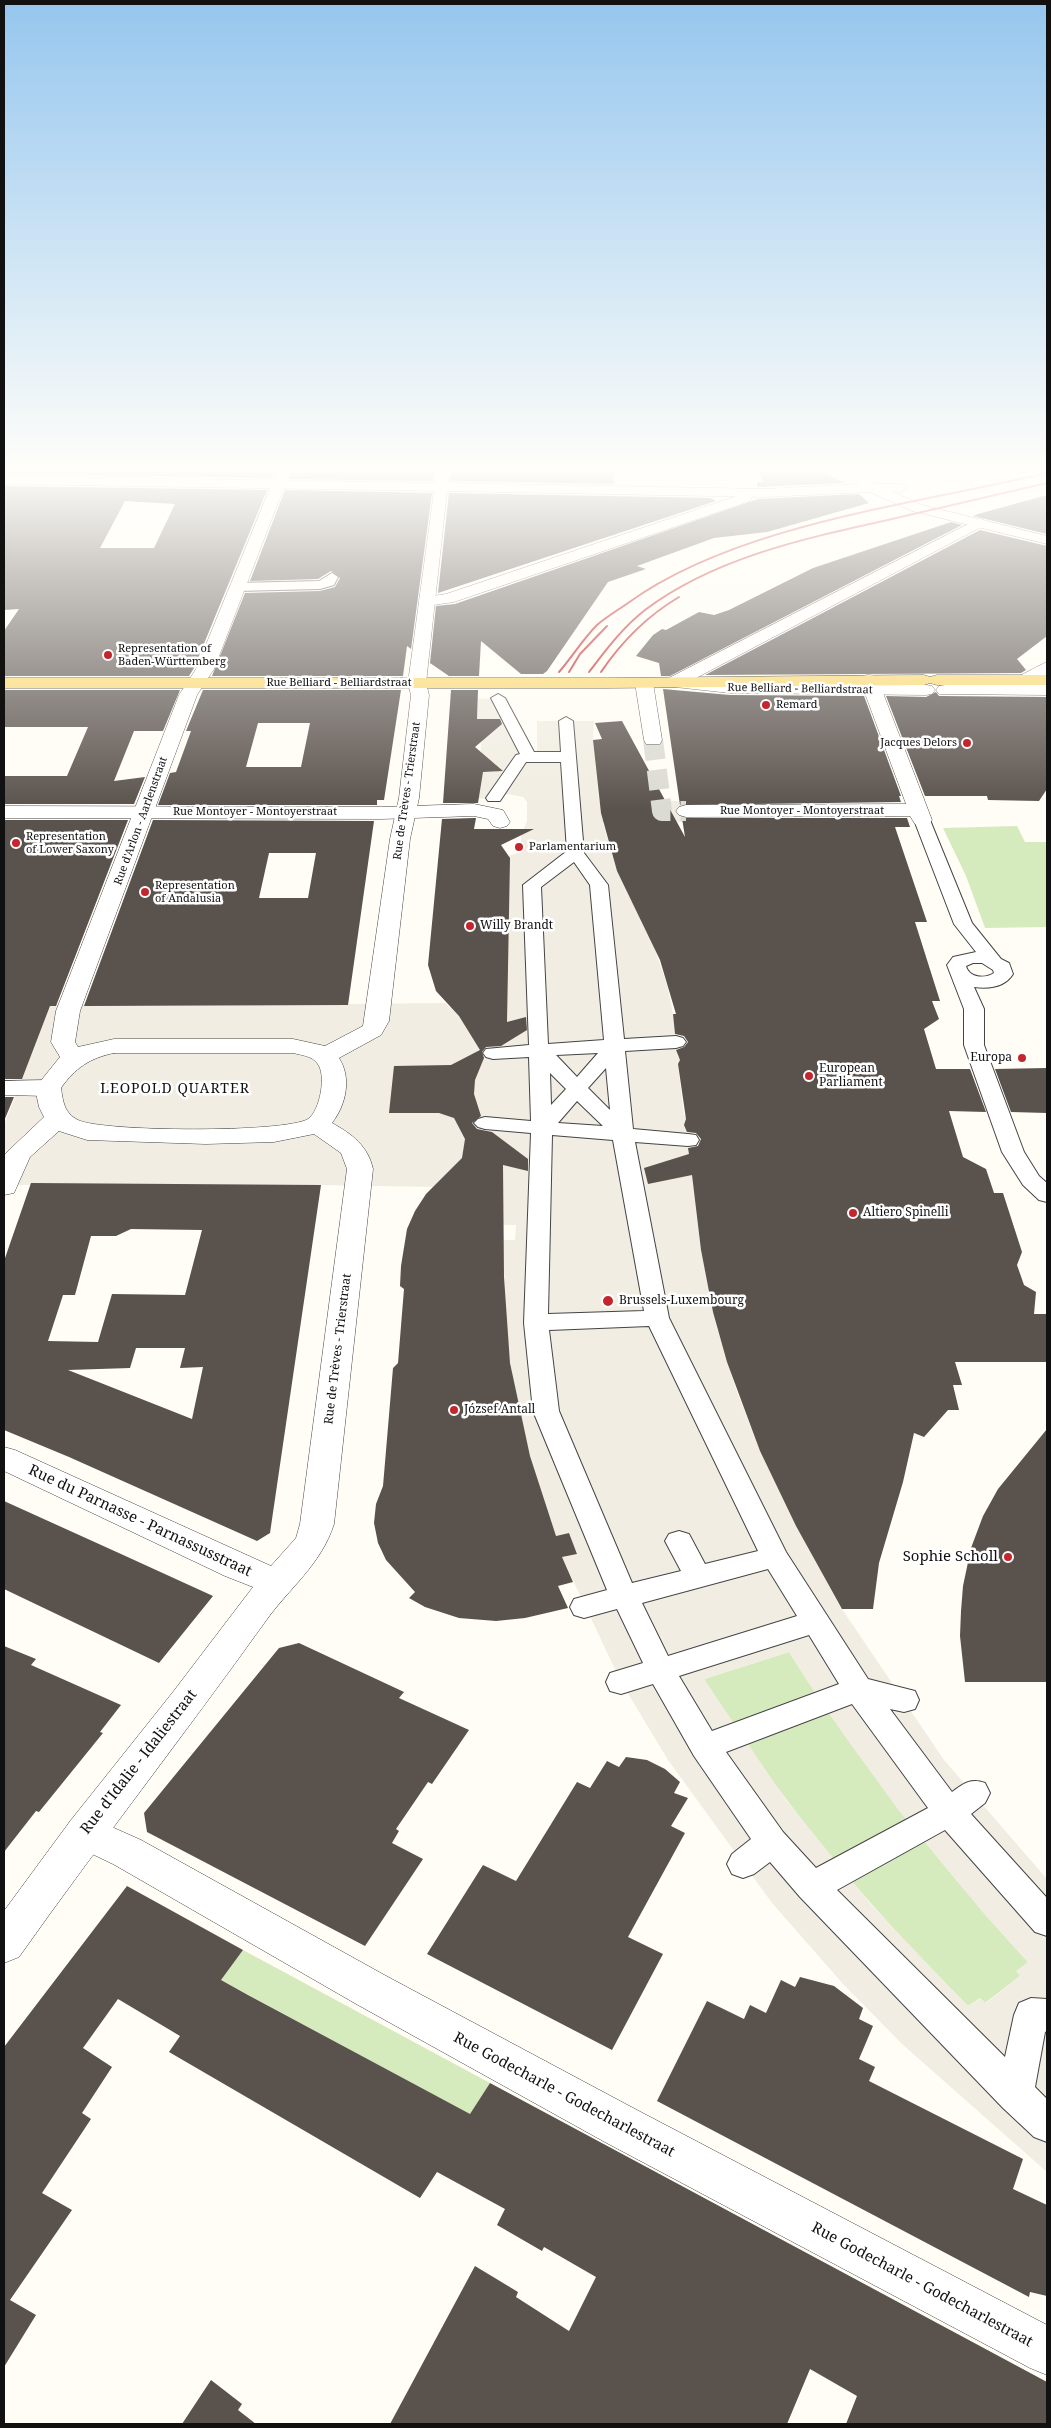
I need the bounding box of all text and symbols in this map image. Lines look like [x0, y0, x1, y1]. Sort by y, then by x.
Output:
place label: Representation of Baden-Württemberg [118, 642, 226, 668]
marker: Representation of Baden-Württemberg [102, 649, 114, 661]
street label: Rue Belliard - Belliardstraat [266, 676, 412, 690]
street label: Rue Belliard - Belliardstraat [727, 681, 873, 697]
place label: Remard [776, 698, 818, 712]
marker: Remard [760, 699, 772, 711]
street label: Rue de Trèves - Trierstraat [391, 721, 423, 861]
place label: Jacques Delors [880, 736, 957, 750]
marker: Jacques Delors [961, 737, 973, 749]
street label: Rue d'Arlon - Aarlenstraat [112, 755, 170, 887]
street label: Rue Montoyer - Montoyerstraat [720, 804, 884, 818]
street label: Rue Montoyer - Montoyerstraat [173, 805, 337, 819]
place label: Representation of Lower Saxony [26, 830, 114, 856]
marker: Representation of Lower Saxony [10, 837, 22, 849]
place label: Parlamentarium [529, 840, 616, 854]
marker: Parlamentarium [513, 841, 525, 853]
place label: Representation of Andalusia [155, 879, 235, 905]
marker: Representation of Andalusia [139, 886, 151, 898]
place label: Willy Brandt [480, 919, 553, 933]
marker: Willy Brandt [464, 920, 476, 932]
place label: Europa [970, 1051, 1012, 1065]
marker: Europa [1016, 1052, 1028, 1064]
place label: European Parliament [819, 1062, 883, 1090]
marker: European Parliament [803, 1070, 815, 1082]
district label: LEOPOLD QUARTER [98, 1081, 252, 1097]
place label: Altiero Spinelli [863, 1206, 949, 1220]
marker: Altiero Spinelli [847, 1207, 859, 1219]
street label: Rue de Trèves - Trierstraat [322, 1273, 354, 1425]
marker: Brussels-Luxembourg [601, 1294, 615, 1308]
place label: Brussels-Luxembourg [619, 1294, 744, 1308]
place label: József Antall [464, 1403, 535, 1417]
marker: József Antall [448, 1404, 460, 1416]
street label: Rue du Parnasse - Parnassusstraat [26, 1461, 254, 1581]
place label: Sophie Scholl [903, 1548, 998, 1566]
marker: Sophie Scholl [1002, 1551, 1014, 1563]
street label: Rue d'Idalie - Idaliestraat [77, 1686, 201, 1838]
street label: Rue Godecharle - Godecharlestraat [450, 2029, 678, 2161]
street label: Rue Godecharle - Godecharlestraat [808, 2219, 1036, 2351]

